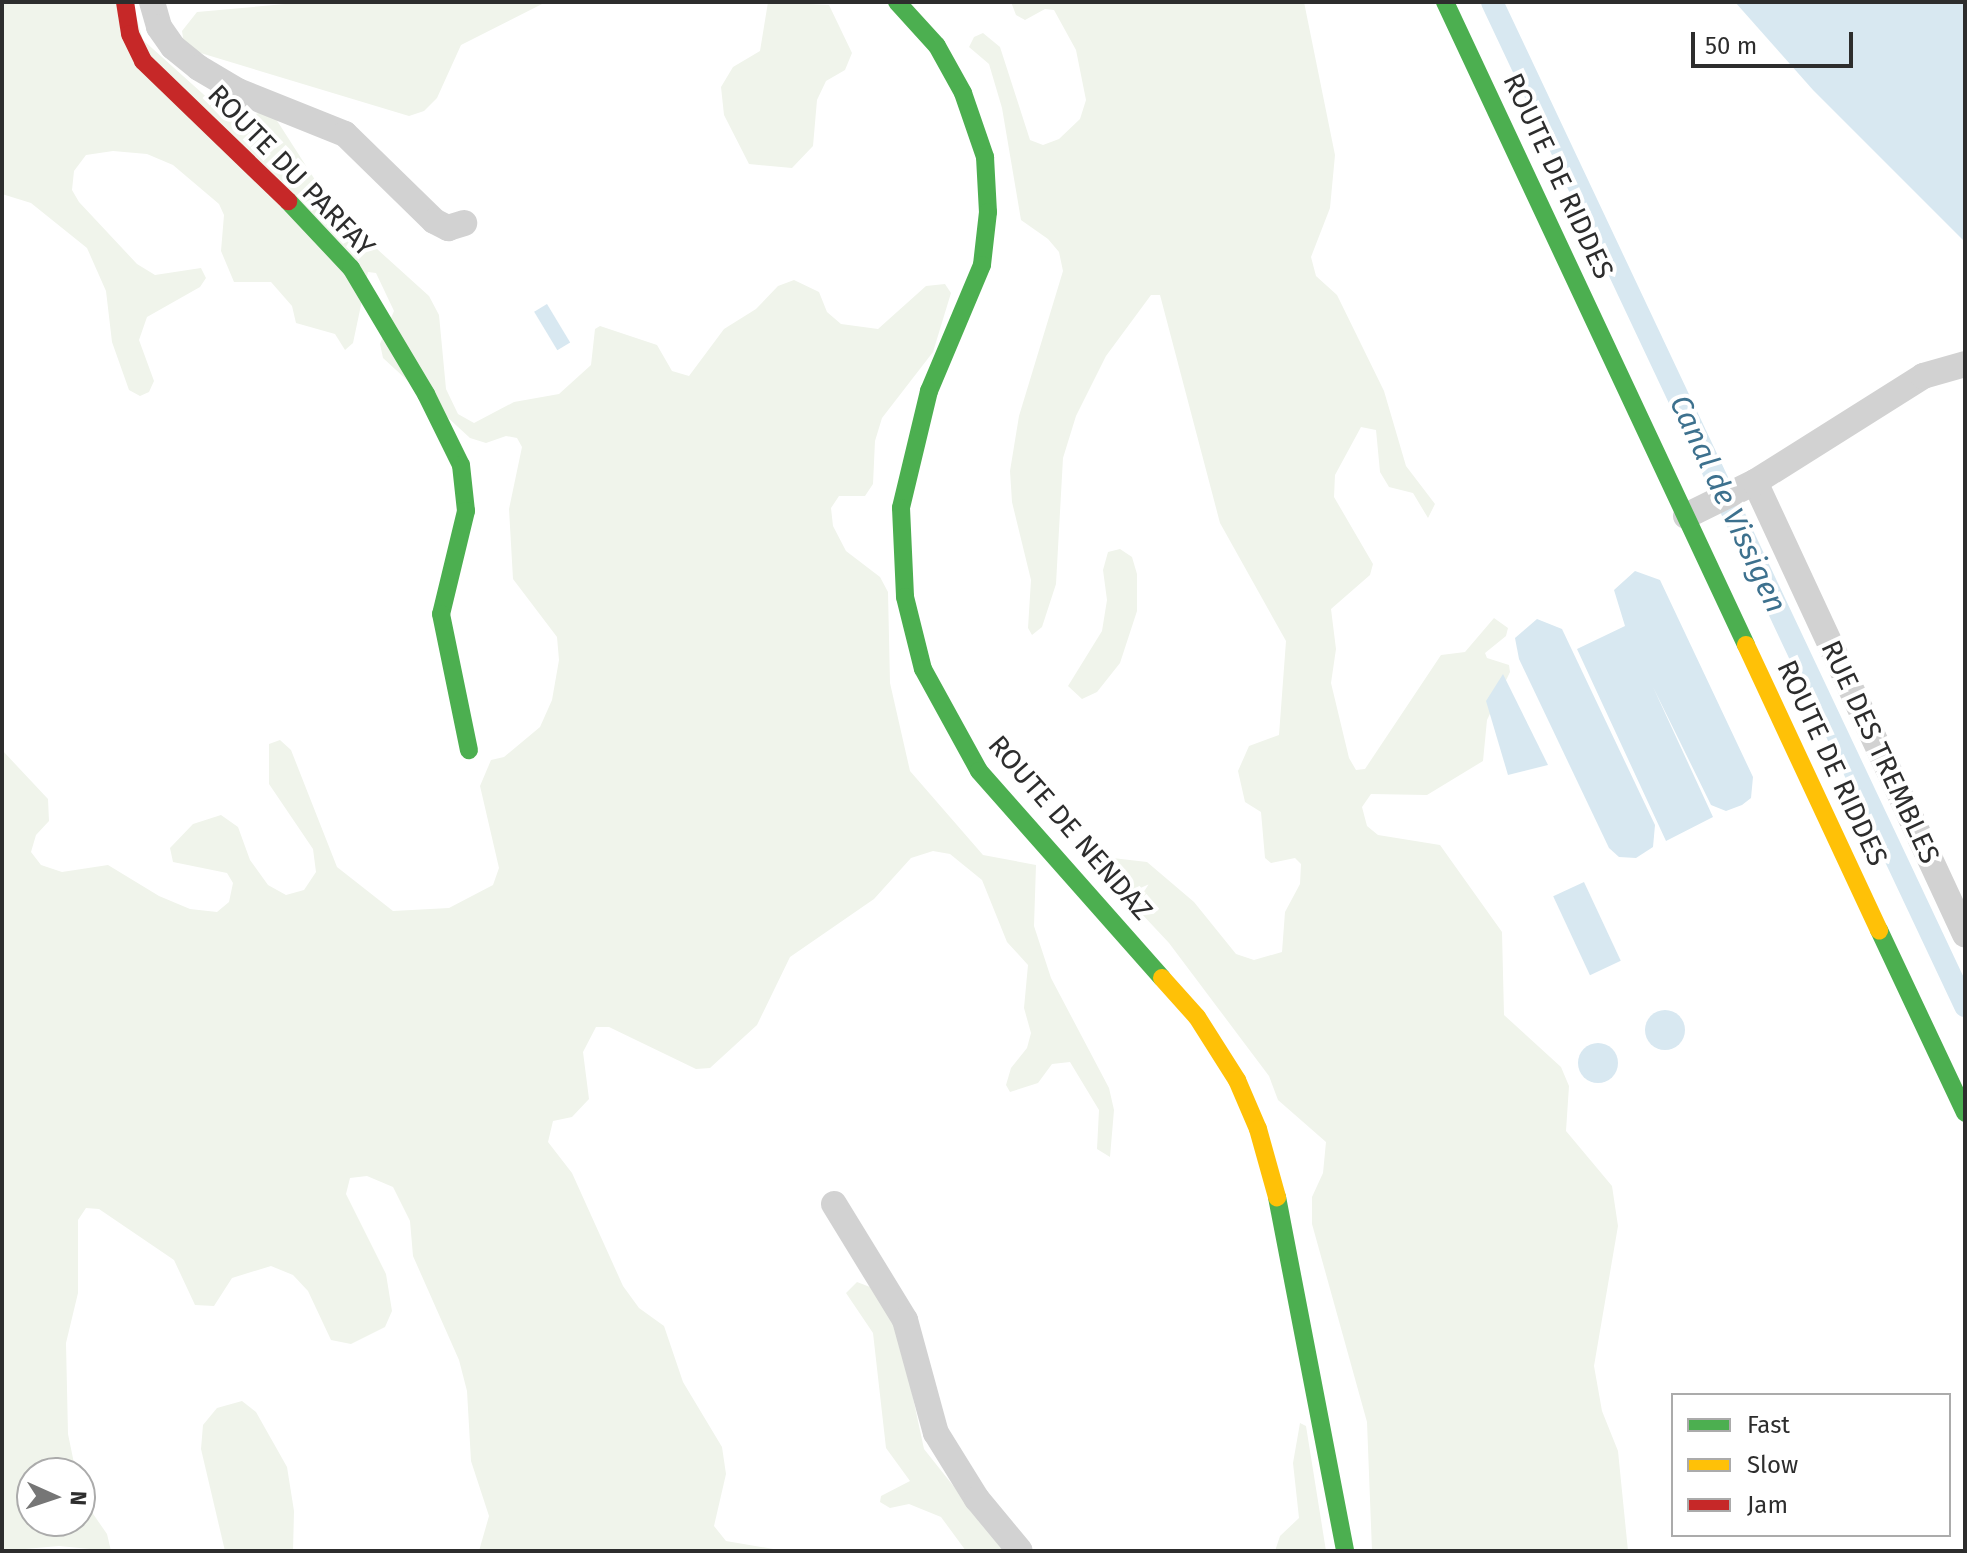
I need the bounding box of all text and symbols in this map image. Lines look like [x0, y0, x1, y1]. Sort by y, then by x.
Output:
scale bar [1695, 16, 1857, 66]
text: 50 m [1705, 32, 1757, 60]
street label: ROUTE DE RIDDES [1496, 68, 1620, 284]
street label: ROUTE DU PARFAY [201, 78, 381, 264]
water label: Canal de Vissigen [1662, 390, 1794, 618]
street label: RUE DES TREMBLES [1814, 635, 1946, 869]
street label: ROUTE DE RIDDES [1770, 655, 1894, 871]
street label: ROUTE DE NENDAZ [981, 729, 1159, 927]
legend [1671, 1393, 1951, 1537]
text: Fast [1747, 1411, 1790, 1439]
text: Slow [1747, 1451, 1798, 1479]
north arrow [16, 1457, 96, 1537]
text: N [65, 1490, 92, 1506]
text: Jam [1747, 1491, 1788, 1519]

